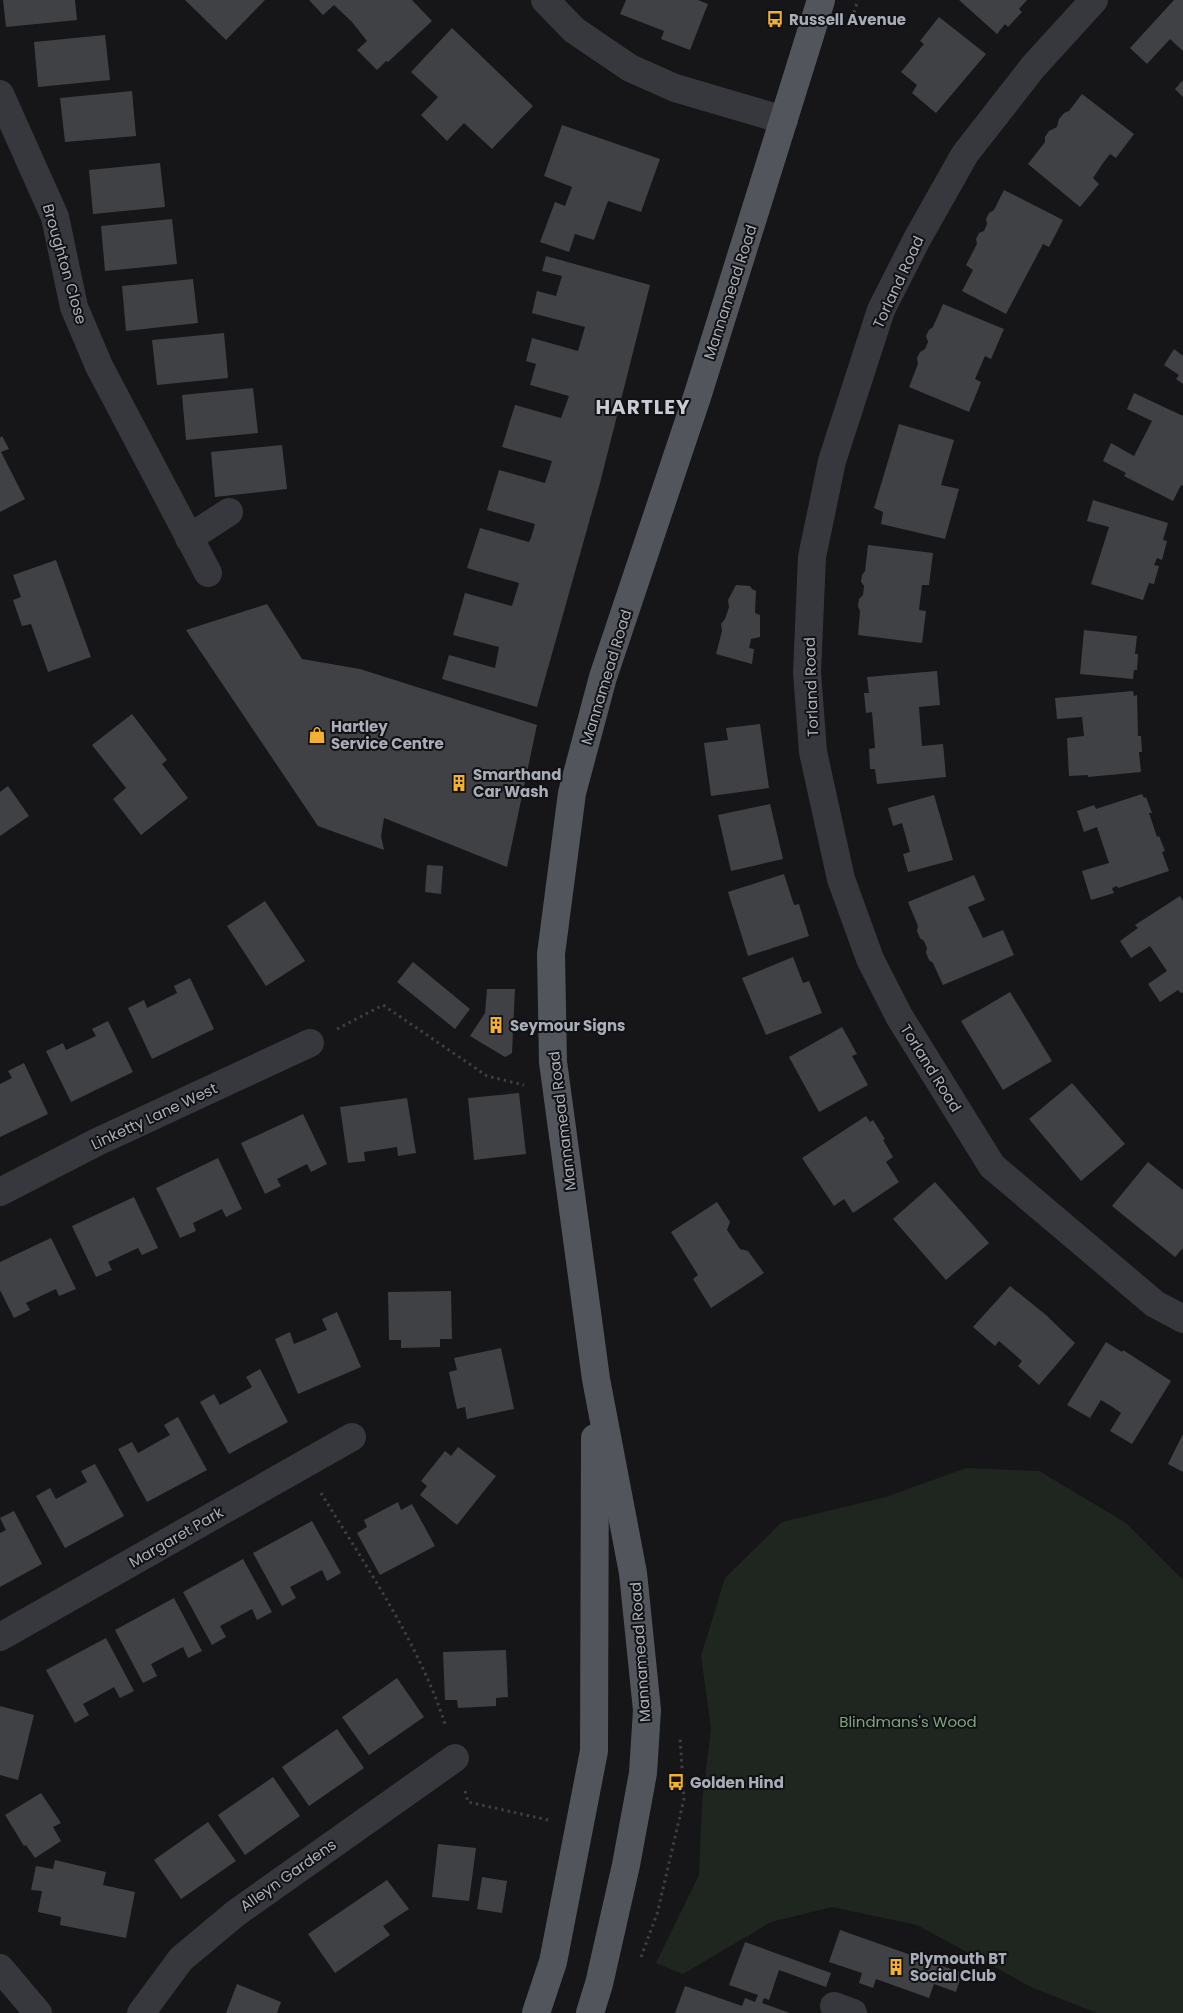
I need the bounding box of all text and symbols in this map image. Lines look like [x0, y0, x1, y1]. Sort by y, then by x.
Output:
bus stop icon: Russell Avenue [765, 9, 785, 29]
place label: Russell Avenue [789, 9, 906, 30]
street label: Broughton Close [38, 201, 92, 327]
street label: Mannamead Road [698, 222, 762, 362]
street label: Torland Road [867, 232, 929, 332]
district label: HARTLEY [596, 393, 691, 421]
street label: Mannamead Road [575, 607, 637, 747]
street label: Torland Road [799, 637, 823, 737]
place label: Hartley Service Centre [331, 716, 444, 754]
shop icon: Hartley Service Centre [307, 725, 327, 745]
place label: Smarthand Car Wash [473, 764, 561, 802]
building icon: Smarthand Car Wash [449, 773, 469, 793]
building icon: Seymour Signs [486, 1015, 506, 1035]
place label: Seymour Signs [510, 1015, 625, 1036]
street label: Torland Road [896, 1020, 966, 1116]
street label: Mannamead Road [543, 1050, 581, 1192]
street label: Linketty Lane West [88, 1078, 220, 1154]
street label: Margaret Park [125, 1501, 227, 1572]
street label: Mannamead Road [625, 1581, 655, 1723]
park label: Blindmans's Wood [839, 1711, 977, 1732]
bus stop icon: Golden Hind [666, 1772, 686, 1792]
place label: Golden Hind [690, 1772, 784, 1793]
street label: Alleyn Gardens [236, 1834, 340, 1916]
place label: Plymouth BT Social Club [910, 1948, 1007, 1986]
building icon: Plymouth BT Social Club [886, 1957, 906, 1977]

